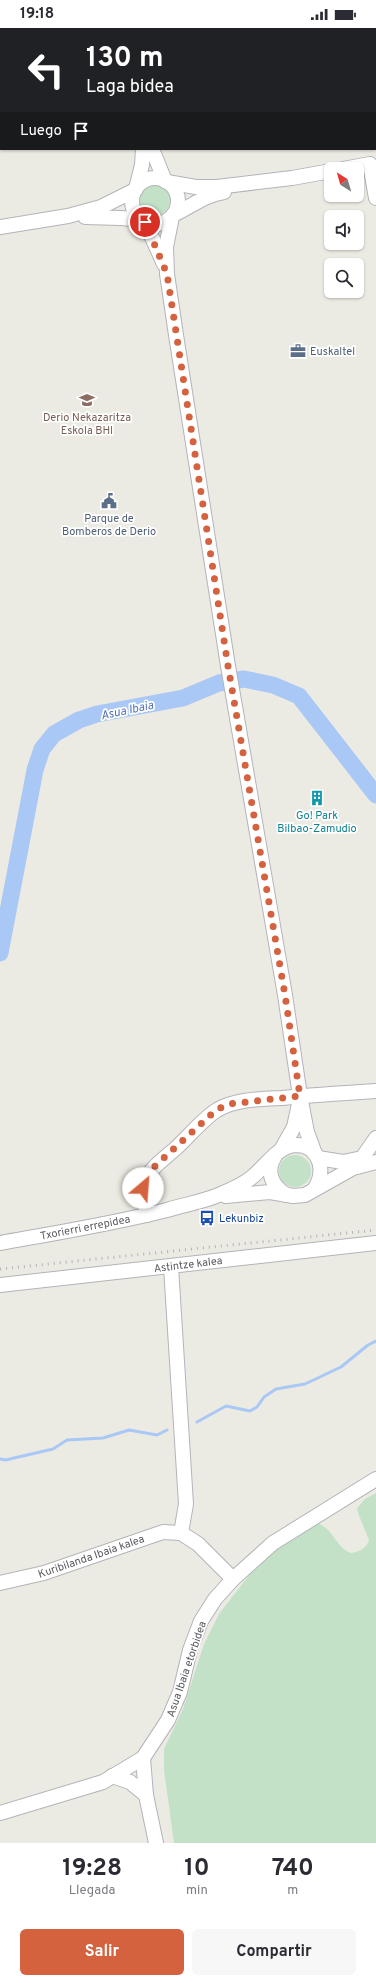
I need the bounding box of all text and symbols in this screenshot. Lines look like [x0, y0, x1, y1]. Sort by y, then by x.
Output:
text: 19:18 [20, 5, 54, 24]
text: 130 m [86, 41, 164, 77]
icon: left [20, 44, 72, 96]
text: Laga bidea [86, 76, 174, 99]
icon: arrive [70, 120, 92, 142]
text: Luego [20, 122, 62, 141]
north arrow [324, 162, 364, 202]
map controls [324, 162, 364, 298]
pin [128, 205, 162, 239]
button: sound [324, 210, 364, 250]
icon: arrive [134, 211, 156, 233]
button: search [324, 258, 364, 298]
office icon: Euskaltel [289, 342, 307, 360]
place label: Euskaltel [310, 345, 355, 359]
school or university icon: Derio Nekazaritza Eskola BHI [78, 391, 96, 409]
place label: Derio Nekazaritza Eskola BHI [43, 411, 131, 438]
public building icon: Parque de Bomberos de Derio [100, 492, 118, 510]
place label: Parque de Bomberos de Derio [62, 512, 156, 539]
water label: Asua Ibaia [99, 697, 156, 724]
building icon: Go! Park Bilbao-Zamudio [308, 789, 326, 807]
place label: Go! Park Bilbao-Zamudio [277, 809, 357, 836]
position arrow [122, 1167, 164, 1209]
bus stop icon: Lekunbiz [198, 1209, 216, 1227]
street label: Txorierri errepidea [39, 1212, 132, 1244]
place label: Lekunbiz [219, 1212, 264, 1226]
street label: Astintze kalea [153, 1254, 223, 1276]
street label: Kuribilanda Ibaia kalea [36, 1532, 147, 1582]
street label: Asua Ibaia etorbidea [164, 1619, 210, 1719]
text: 19:28 [62, 1854, 122, 1884]
text: 10 [184, 1854, 210, 1884]
text: 740 [272, 1854, 314, 1884]
text: Llegada [69, 1883, 115, 1899]
text: min [186, 1883, 208, 1899]
text: m [287, 1883, 298, 1899]
button: Salir [20, 1929, 184, 1975]
button: Compartir [192, 1929, 356, 1975]

